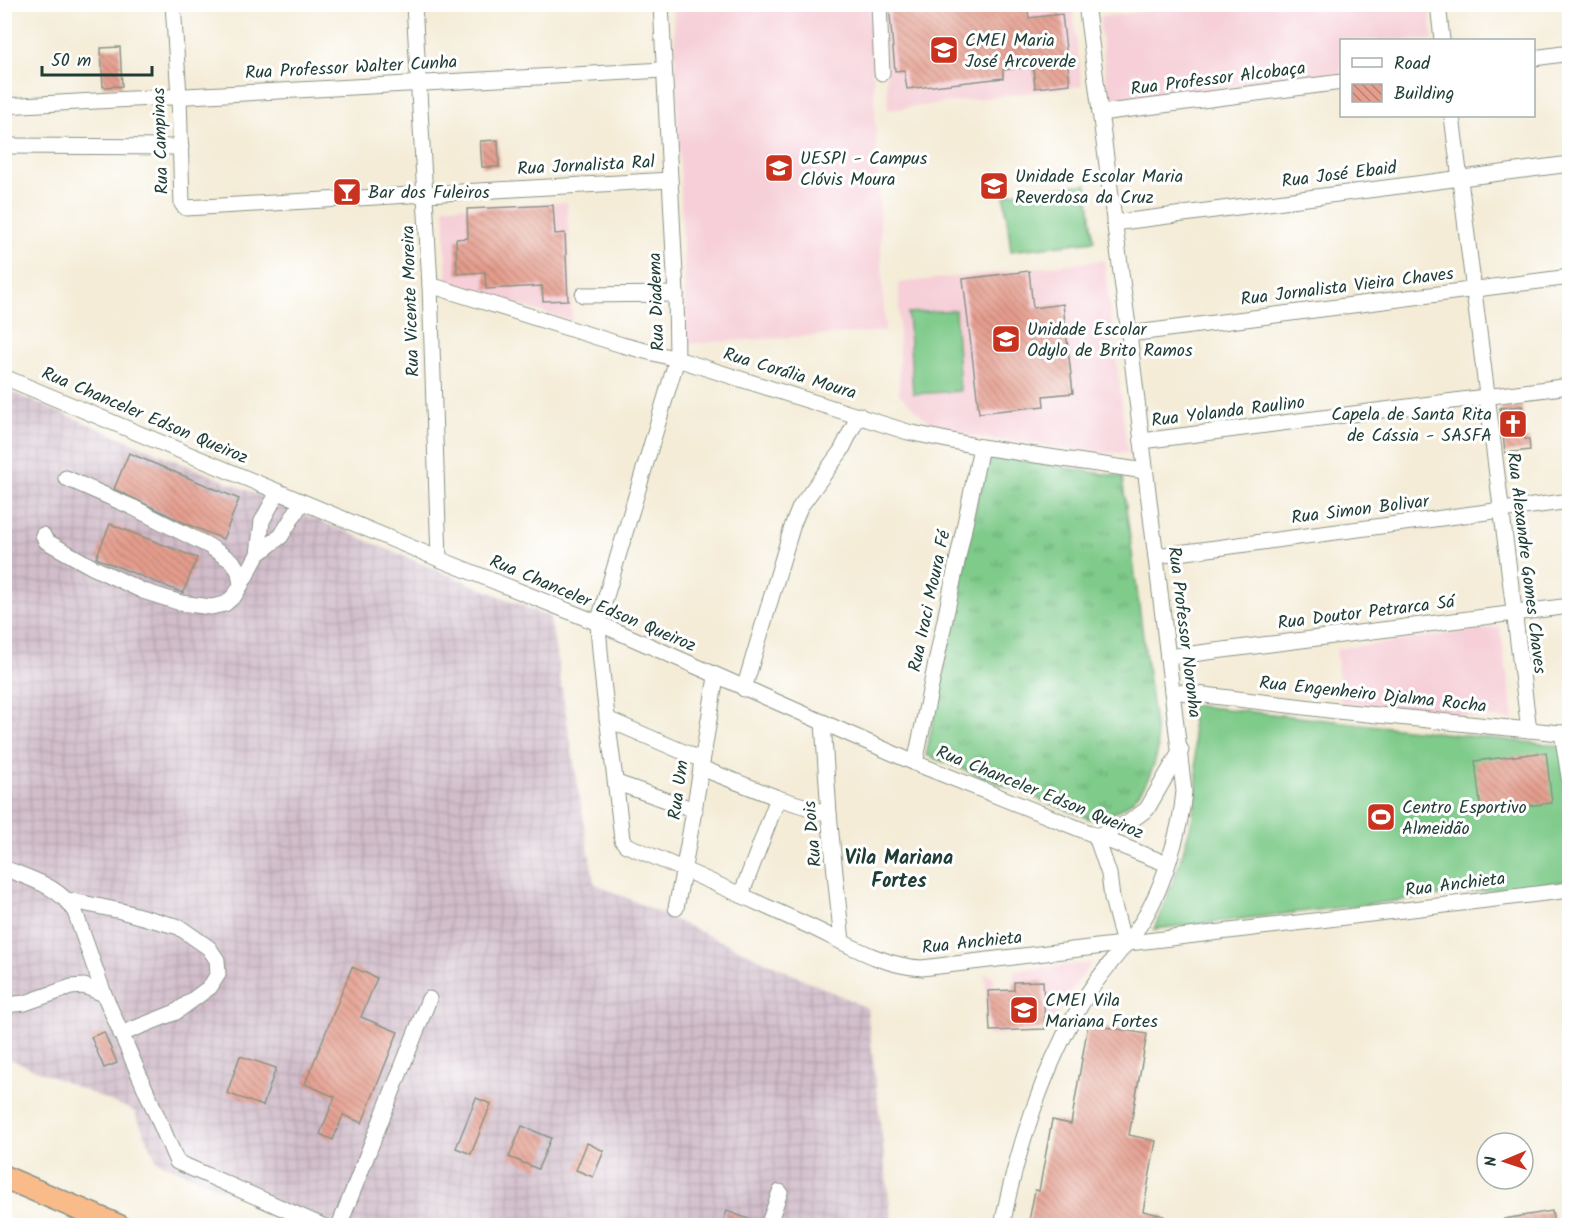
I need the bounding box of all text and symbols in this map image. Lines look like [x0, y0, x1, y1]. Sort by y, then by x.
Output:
place label: CMEI Maria José Arcoverde [965, 27, 1076, 77]
school or university icon: CMEI Maria José Arcoverde [928, 34, 960, 66]
scale bar [42, 39, 152, 77]
legend [1340, 39, 1535, 117]
text: 50 m [51, 47, 91, 76]
street label: Rua Professor Walter Cunha [244, 48, 458, 89]
text: Road [1394, 50, 1431, 79]
street label: Rua Professor Alcobaça [1129, 54, 1307, 105]
text: Building [1394, 80, 1454, 109]
street label: Rua Campinas [145, 87, 178, 195]
place label: UESPI - Campus Clóvis Moura [800, 145, 928, 195]
street label: Rua Jornalista Ral [517, 148, 656, 185]
school or university icon: UESPI - Campus Clóvis Moura [763, 152, 795, 184]
street label: Rua José Ebaid [1280, 154, 1399, 197]
place label: Unidade Escolar Maria Reverdosa da Cruz [1015, 163, 1183, 213]
school or university icon: Unidade Escolar Maria Reverdosa da Cruz [978, 170, 1010, 202]
bar icon: Bar dos Fuleiros [331, 176, 363, 208]
place label: Bar dos Fuleiros [368, 179, 490, 208]
street label: Rua Vicente Moreira [394, 225, 429, 377]
street label: Rua Diadema [641, 252, 674, 352]
street label: Rua Jornalista Vieira Chaves [1239, 260, 1456, 315]
place label: Unidade Escolar Odylo de Brito Ramos [1027, 316, 1193, 366]
school or university icon: Unidade Escolar Odylo de Brito Ramos [990, 323, 1022, 355]
street label: Rua Corália Moura [719, 340, 860, 408]
street label: Rua Chanceler Edson Queiroz [37, 360, 252, 473]
street label: Rua Yolanda Raulino [1150, 389, 1307, 436]
place label: Capela de Santa Rita de Cássia - SASFA [1331, 401, 1492, 451]
church icon: Capela de Santa Rita de Cássia - SASFA [1497, 408, 1529, 440]
street label: Rua Alexandre Gomes Chaves [1498, 451, 1554, 676]
street label: Rua Simon Bolivar [1290, 488, 1432, 533]
street label: Rua Iraci Moura Fé [901, 527, 960, 675]
street label: Rua Professor Noronha [1159, 545, 1208, 720]
street label: Rua Chanceler Edson Queiroz [485, 548, 700, 661]
street label: Rua Doutor Petrarca Sá [1276, 588, 1458, 639]
street label: Rua Engenheiro Djalma Rocha [1258, 669, 1488, 722]
street label: Rua Chanceler Edson Queiroz [931, 738, 1148, 848]
street label: Rua Um [661, 759, 698, 822]
place label: Centro Esportivo Almeidão [1402, 794, 1527, 844]
street label: Rua Dois [796, 799, 831, 868]
sports icon: Centro Esportivo Almeidão [1365, 801, 1397, 833]
district label: Vila Mariana Fortes [845, 843, 953, 898]
street label: Rua Anchieta [1403, 865, 1507, 906]
street label: Rua Anchieta [921, 924, 1024, 963]
place label: CMEI Vila Mariana Fortes [1045, 987, 1158, 1037]
school or university icon: CMEI Vila Mariana Fortes [1008, 994, 1040, 1026]
north arrow [1475, 1131, 1535, 1191]
text: N [1479, 1156, 1504, 1167]

